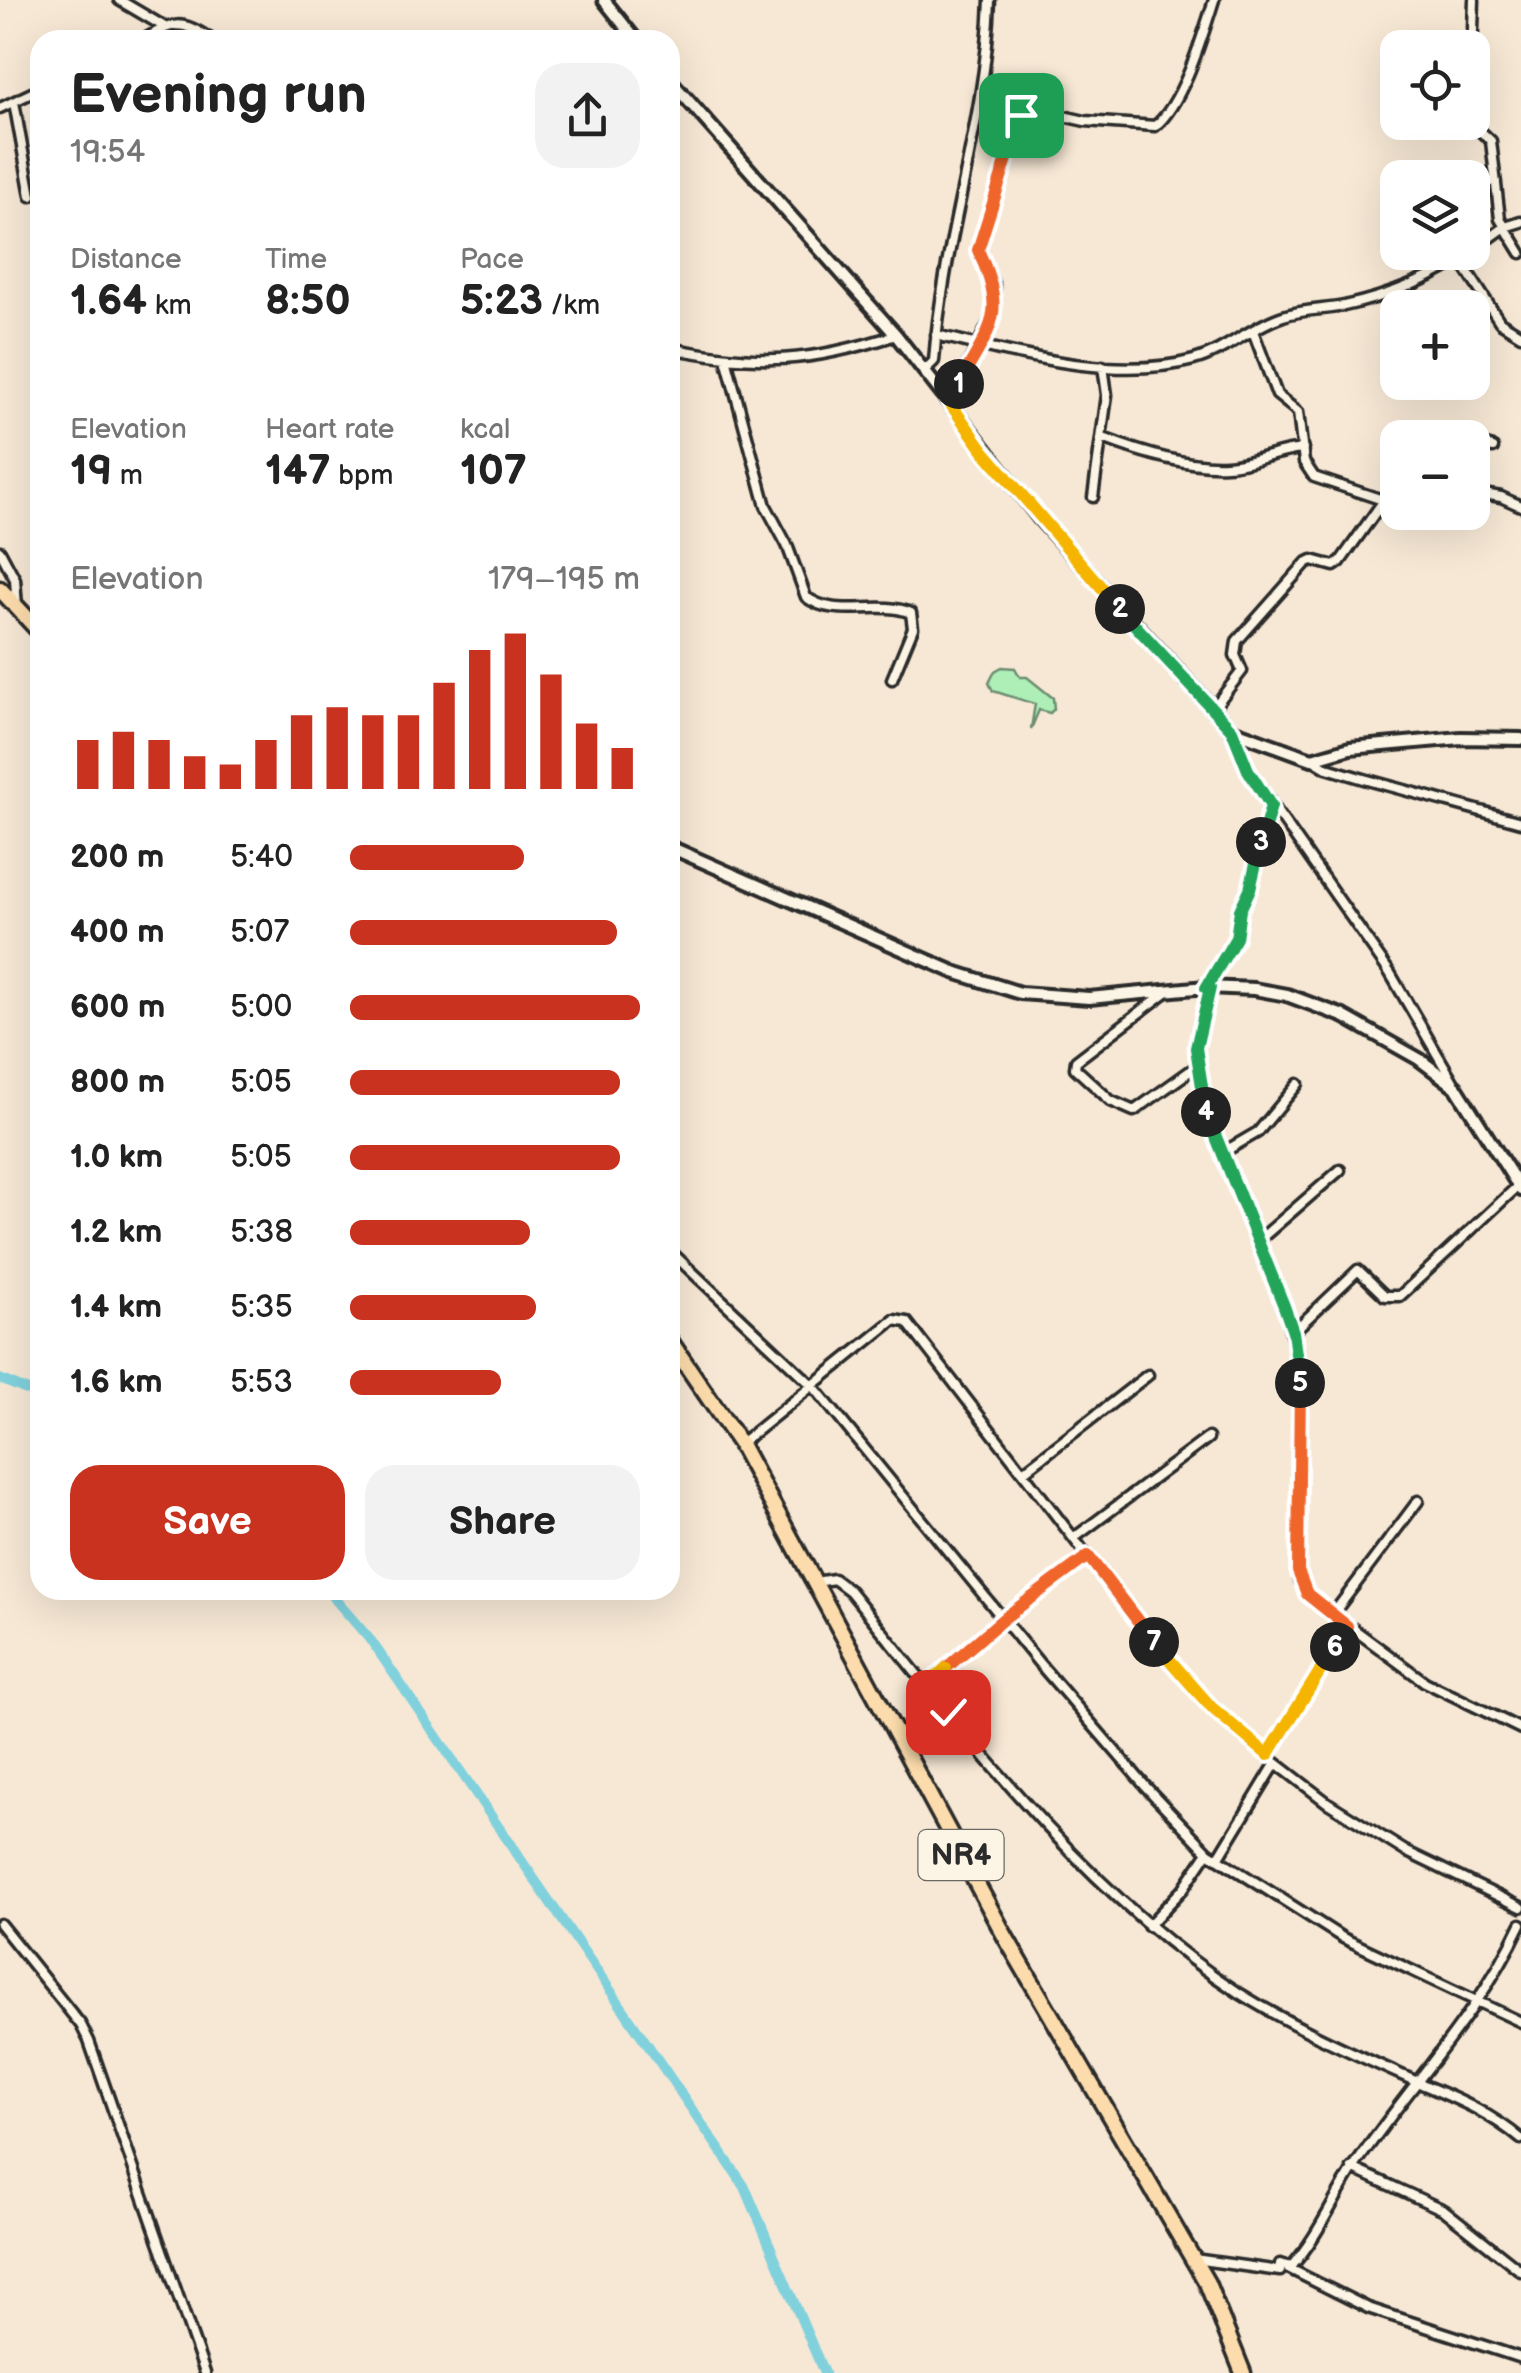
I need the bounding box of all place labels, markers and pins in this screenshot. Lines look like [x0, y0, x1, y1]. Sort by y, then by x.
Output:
pin [979, 73, 1064, 158]
pin: 1 [934, 359, 984, 409]
pin: 2 [1095, 584, 1145, 634]
pin: 3 [1236, 817, 1286, 867]
pin: 4 [1181, 1087, 1231, 1137]
pin: 5 [1275, 1358, 1325, 1408]
pin: 7 [1129, 1617, 1179, 1667]
pin: 6 [1310, 1622, 1360, 1672]
pin [906, 1670, 991, 1755]

